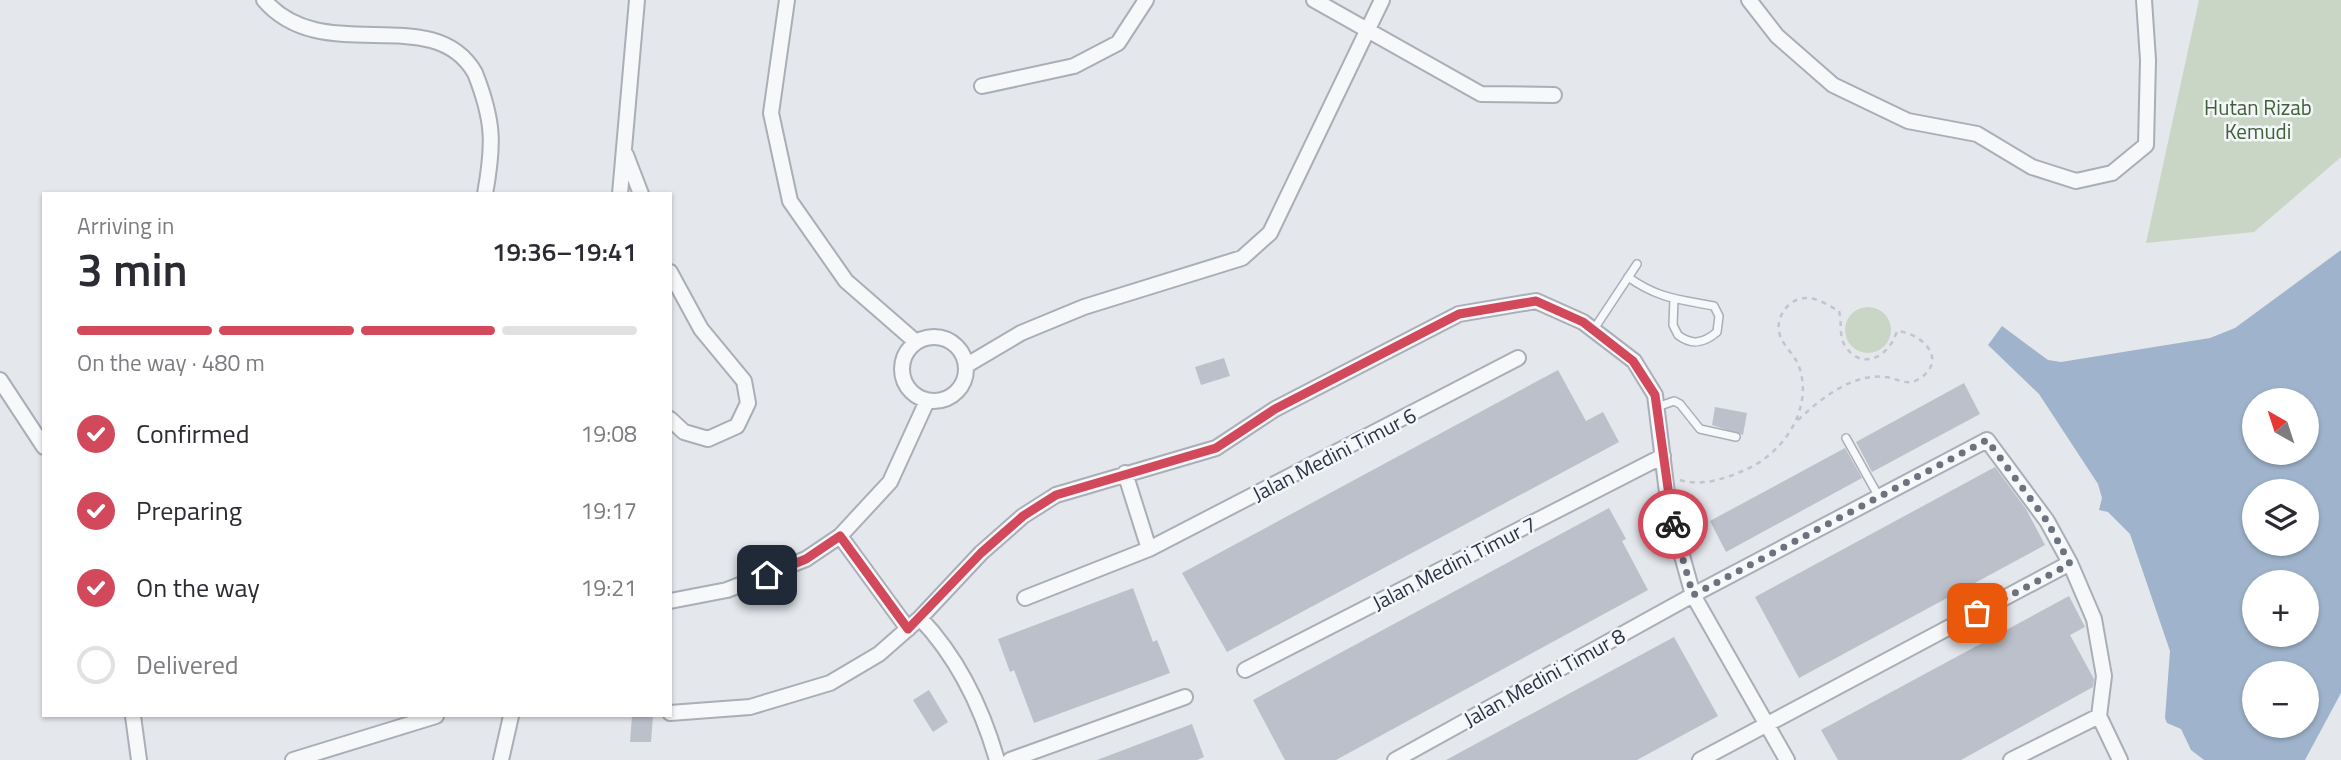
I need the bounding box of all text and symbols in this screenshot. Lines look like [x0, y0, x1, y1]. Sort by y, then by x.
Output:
park label: Hutan Rizab Kemudi [2204, 91, 2312, 147]
text: Arriving in [77, 208, 174, 243]
text: 19:36–19:41 [492, 232, 637, 271]
text: 3 min [77, 234, 188, 304]
text: On the way · 480 m [77, 345, 265, 380]
north arrow [2242, 388, 2319, 466]
map controls [2242, 388, 2319, 738]
street label: Jalan Medini Timur 6 [1246, 399, 1422, 509]
text: Confirmed [136, 414, 250, 453]
icon: check [77, 415, 115, 453]
text: 19:08 [580, 416, 637, 451]
button: layers [2242, 479, 2319, 556]
courier [1638, 489, 1708, 559]
text: Preparing [136, 491, 242, 530]
icon: check [77, 492, 115, 530]
text: 19:17 [580, 493, 637, 528]
icon: bike [1654, 505, 1692, 543]
street label: Jalan Medini Timur 7 [1366, 508, 1542, 618]
pin [737, 545, 797, 605]
icon: home [748, 556, 786, 594]
text: On the way [136, 568, 260, 607]
icon: check [77, 569, 115, 607]
text: 19:21 [580, 570, 637, 605]
button: + [2242, 570, 2319, 647]
pin [1947, 583, 2007, 643]
icon: bag [1958, 594, 1996, 632]
street label: Jalan Medini Timur 8 [1457, 619, 1631, 735]
text: Delivered [136, 645, 239, 684]
button: − [2242, 661, 2319, 738]

